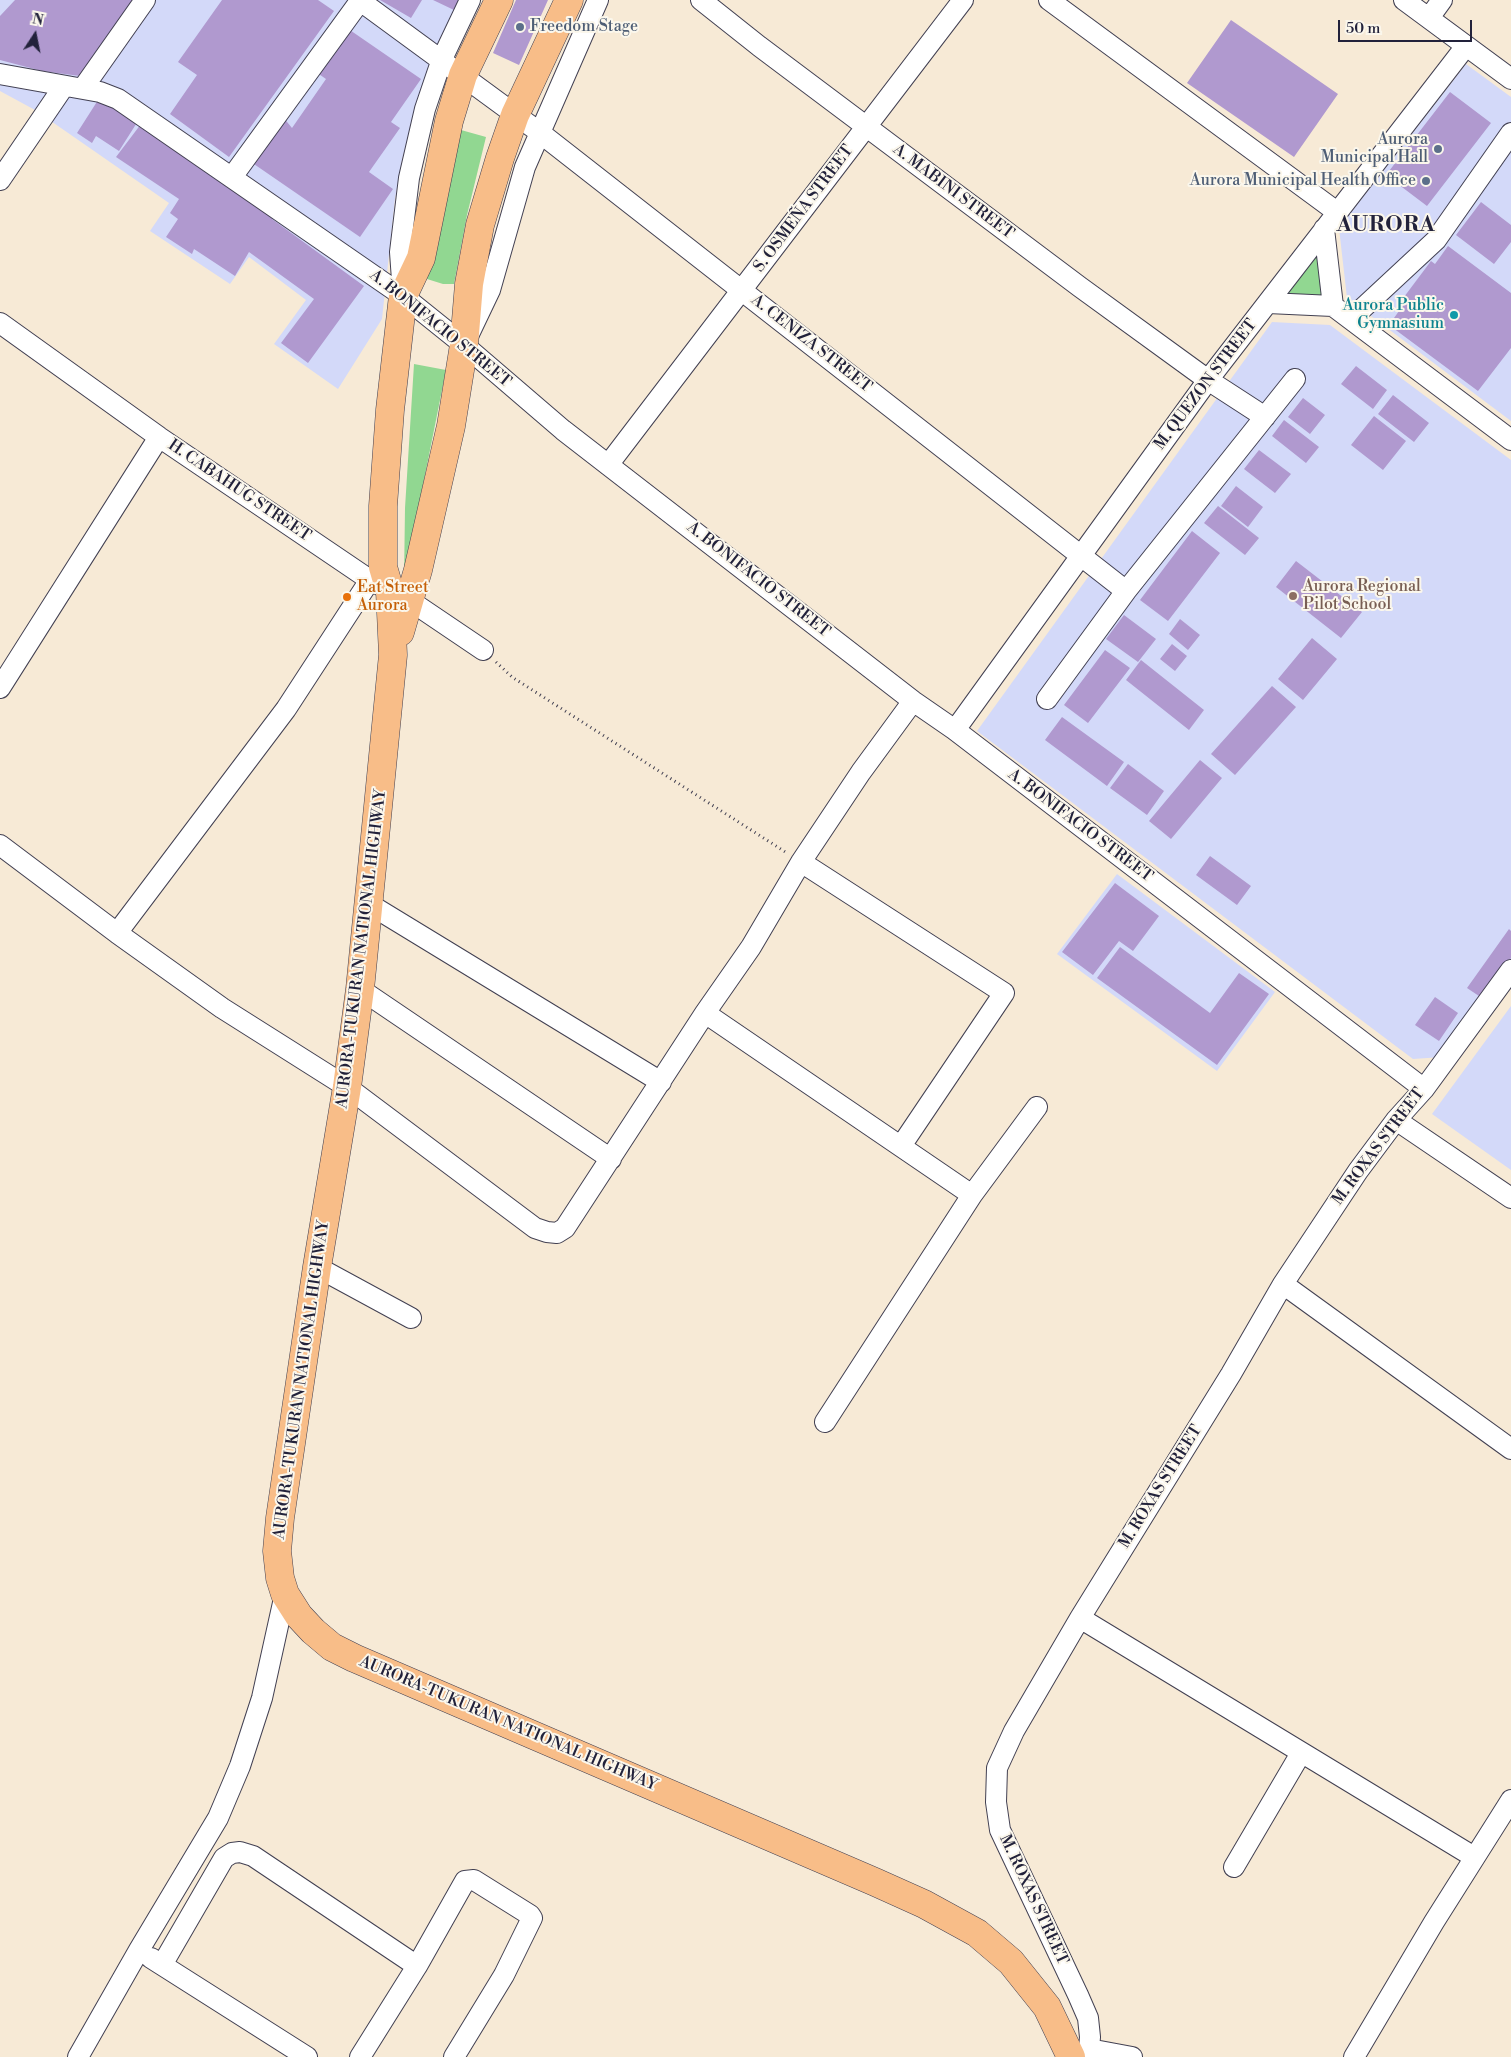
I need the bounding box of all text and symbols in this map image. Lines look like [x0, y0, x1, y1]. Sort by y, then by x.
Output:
north arrow [10, 10, 60, 60]
text: N [31, 10, 45, 30]
scale bar [1341, 10, 1475, 42]
place label: Freedom Stage [530, 17, 638, 37]
text: 50 m [1346, 19, 1380, 38]
marker: Freedom Stage [514, 21, 526, 33]
place label: Aurora Municipal Hall [1321, 130, 1428, 168]
street label: A. MABINI STREET [889, 140, 1017, 244]
street label: S. OSMEÑA STREET [750, 142, 858, 276]
marker: Aurora Municipal Hall [1432, 143, 1444, 155]
place label: Aurora Municipal Health Office [1190, 171, 1416, 191]
marker: Aurora Municipal Health Office [1420, 175, 1432, 187]
district label: AURORA [1336, 213, 1436, 239]
street label: A. BONIFACIO STREET [365, 266, 515, 392]
street label: A. CENIZA STREET [747, 291, 875, 397]
place label: Aurora Public Gymnasium [1343, 296, 1444, 334]
marker: Aurora Public Gymnasium [1448, 309, 1460, 321]
street label: M. QUEZON STREET [1151, 316, 1261, 454]
street label: H. CABAHUG STREET [164, 436, 314, 546]
street label: A. BONIFACIO STREET [683, 518, 833, 642]
place label: Aurora Regional Pilot School [1303, 577, 1421, 615]
place label: Eat Street Aurora [357, 578, 429, 616]
marker: Aurora Regional Pilot School [1287, 590, 1299, 602]
marker: Eat Street Aurora [341, 591, 353, 603]
street label: A. BONIFACIO STREET [1004, 765, 1156, 887]
street label: AURORA-TUKURAN NATIONAL HIGHWAY [333, 788, 391, 1110]
street label: M. ROXAS STREET [1329, 1085, 1429, 1209]
street label: AURORA-TUKURAN NATIONAL HIGHWAY [270, 1220, 334, 1540]
street label: M. ROXAS STREET [1115, 1422, 1207, 1552]
street label: AURORA-TUKURAN NATIONAL HIGHWAY [356, 1652, 660, 1796]
street label: M. ROXAS STREET [994, 1832, 1072, 1968]

